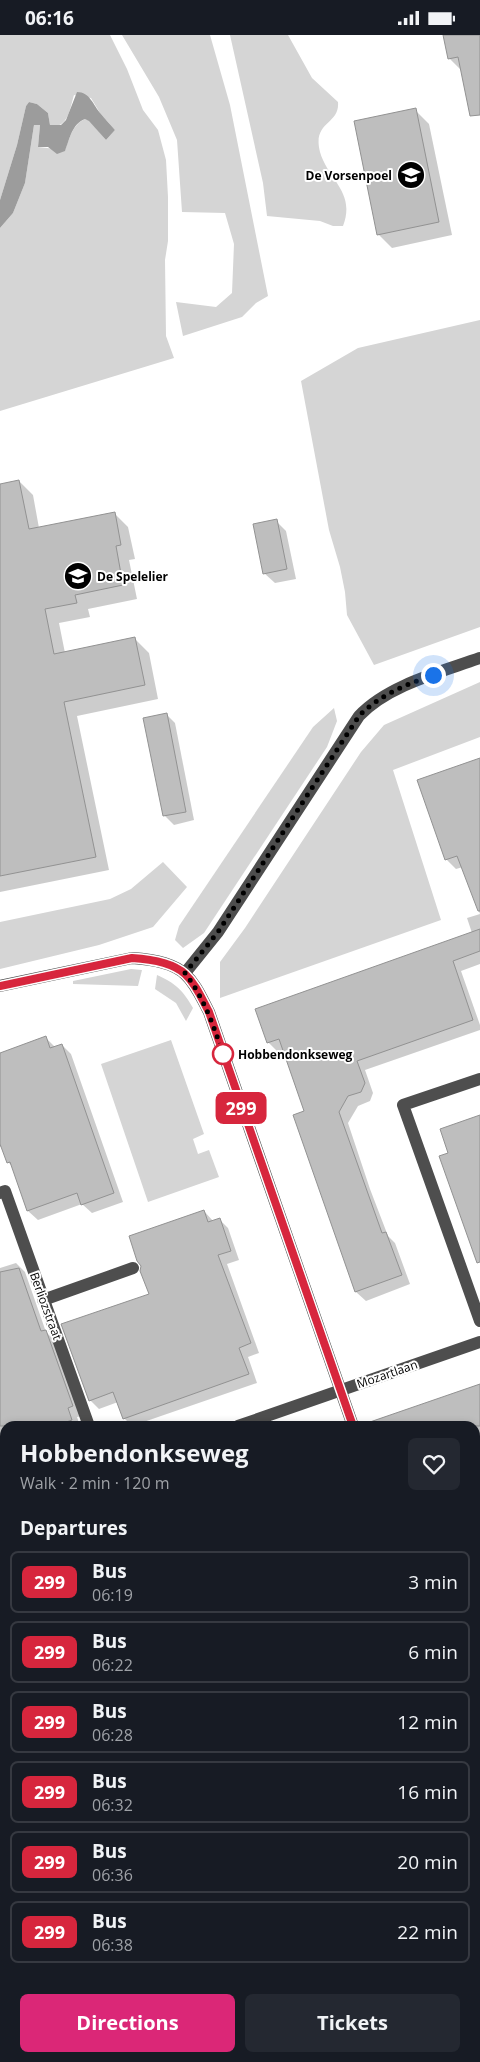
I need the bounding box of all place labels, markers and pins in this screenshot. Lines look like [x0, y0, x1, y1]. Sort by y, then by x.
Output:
school or university icon: De Vorsenpoel [396, 160, 426, 190]
place label: De Vorsenpoel [306, 167, 392, 184]
school or university icon: De Spelelier [63, 561, 93, 591]
place label: De Spelelier [97, 568, 169, 585]
marker: Hobbendonkseweg [212, 1043, 234, 1065]
place label: Hobbendonkseweg [238, 1046, 353, 1063]

